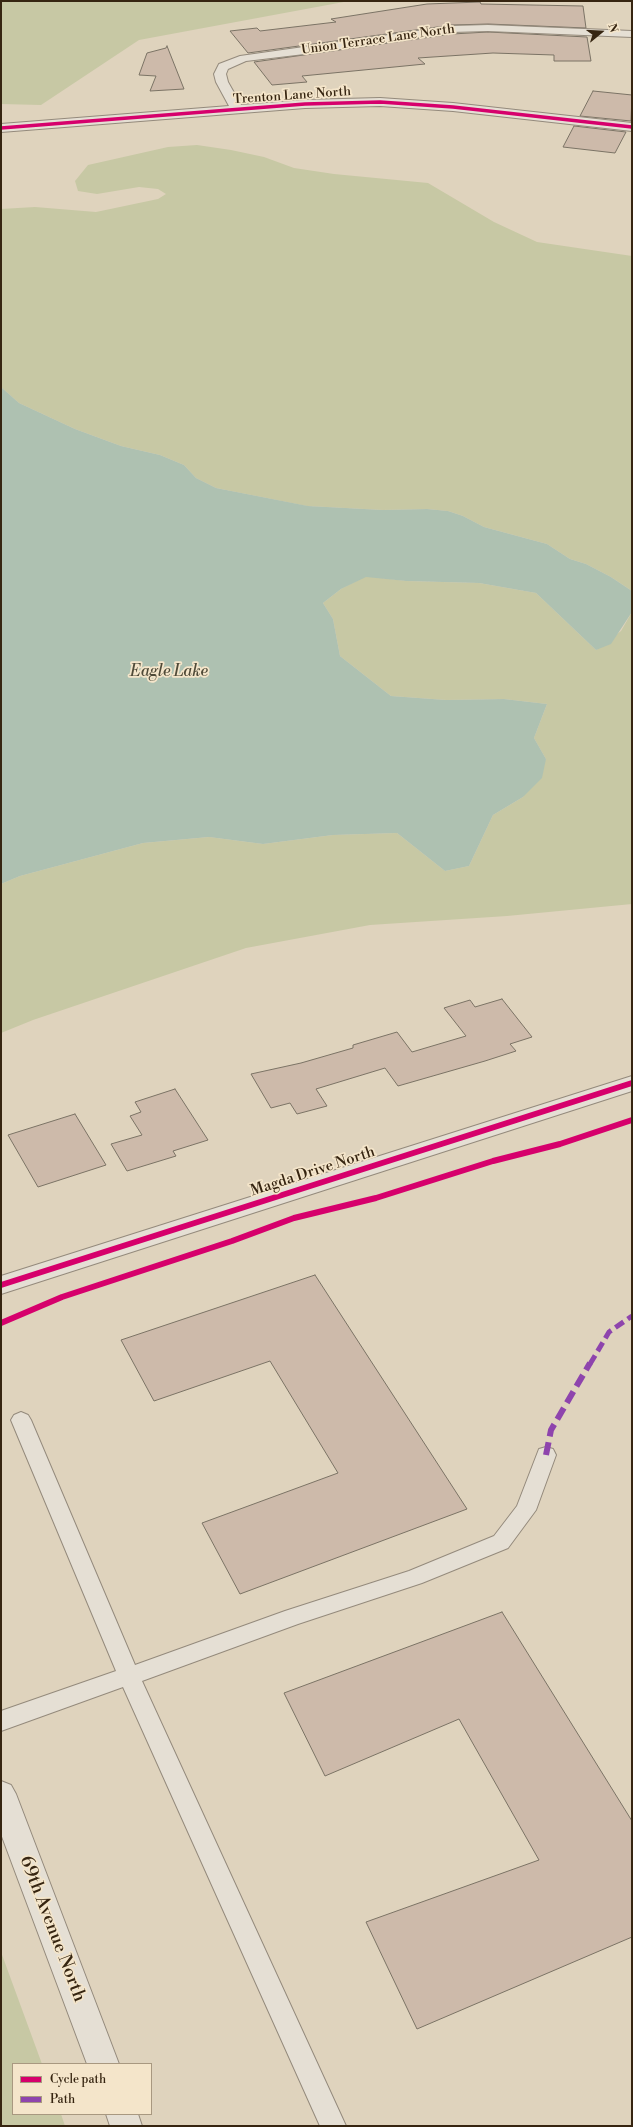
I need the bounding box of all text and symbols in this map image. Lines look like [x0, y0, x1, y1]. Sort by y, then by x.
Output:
north arrow [581, 12, 621, 52]
street label: Union Terrace Lane North [300, 21, 456, 59]
text: N [604, 22, 620, 35]
street label: Trenton Lane North [233, 84, 351, 108]
water label: Eagle Lake [130, 662, 208, 682]
street label: Magda Drive North [248, 1143, 378, 1201]
street label: 69th Avenue North [14, 1853, 90, 2005]
legend [12, 2063, 152, 2115]
text: Cycle path [50, 2072, 106, 2087]
text: Path [50, 2092, 75, 2107]

